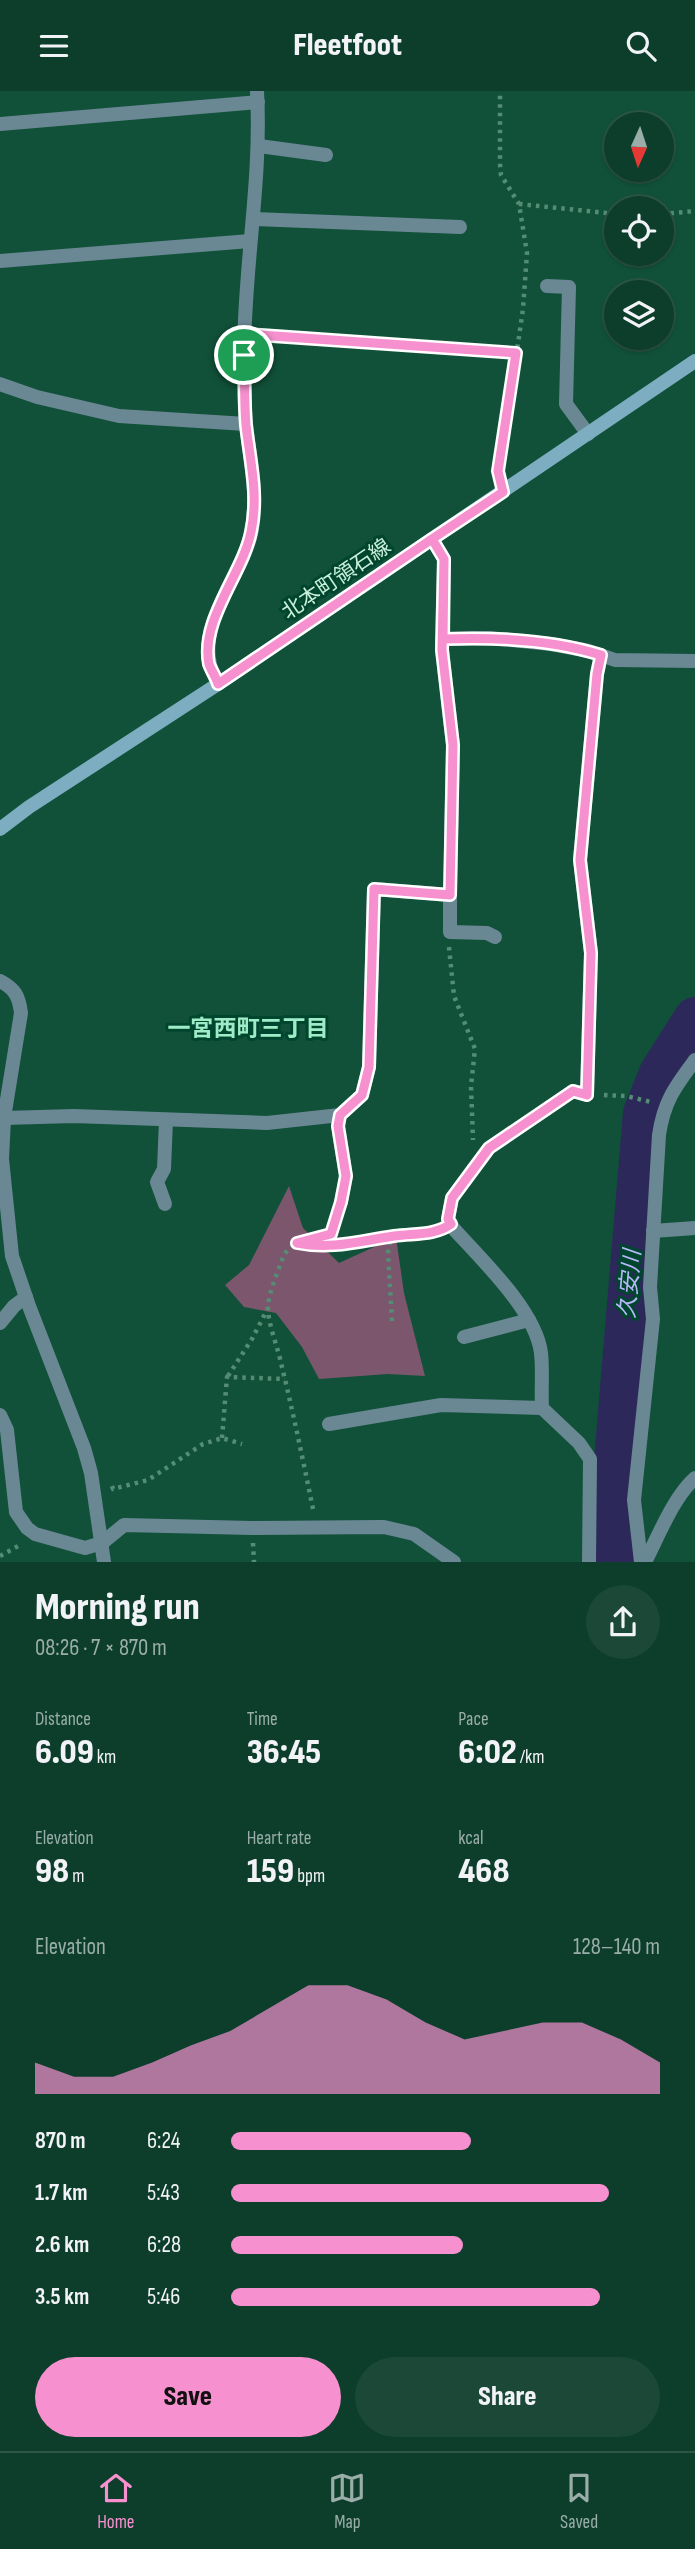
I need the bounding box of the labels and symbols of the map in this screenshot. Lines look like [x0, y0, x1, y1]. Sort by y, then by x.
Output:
north arrow [604, 112, 674, 182]
pin [214, 325, 274, 385]
street label: 北本町領石線 [277, 534, 395, 625]
district label: 一宮西町三丁目 [168, 1015, 329, 1043]
water label: 久安川 [613, 1246, 647, 1320]

